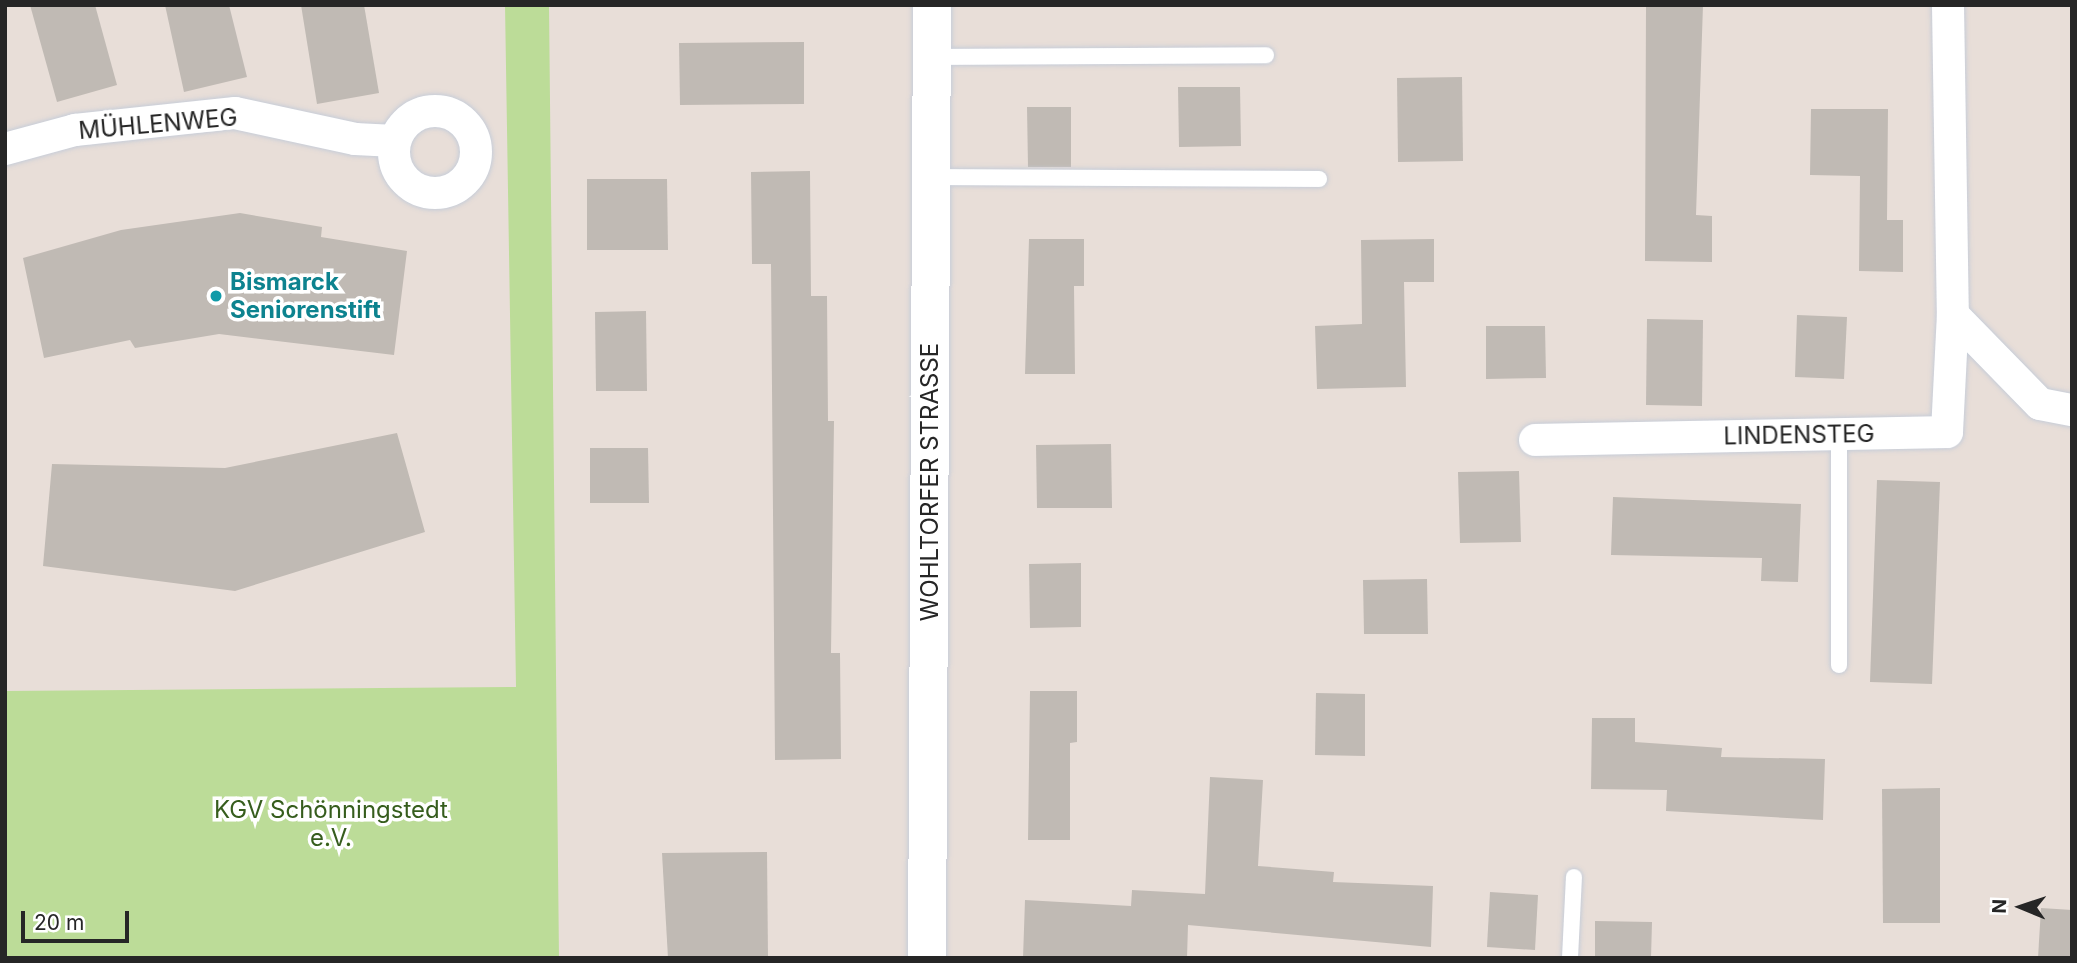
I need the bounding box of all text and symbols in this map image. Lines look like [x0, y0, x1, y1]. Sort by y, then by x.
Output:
street label: MÜHLENWEG [77, 103, 239, 145]
place label: Bismarck Seniorenstift [230, 268, 381, 324]
marker: Bismarck Seniorenstift [208, 288, 224, 304]
street label: WOHLTORFER STRASSE [916, 343, 944, 621]
street label: LINDENSTEG [1723, 419, 1875, 451]
park label: KGV Schönningstedt e.V. [214, 796, 448, 852]
north arrow [1986, 872, 2056, 942]
scale bar [24, 897, 133, 941]
text: N [1988, 899, 2011, 914]
text: 20 m [34, 910, 84, 935]

